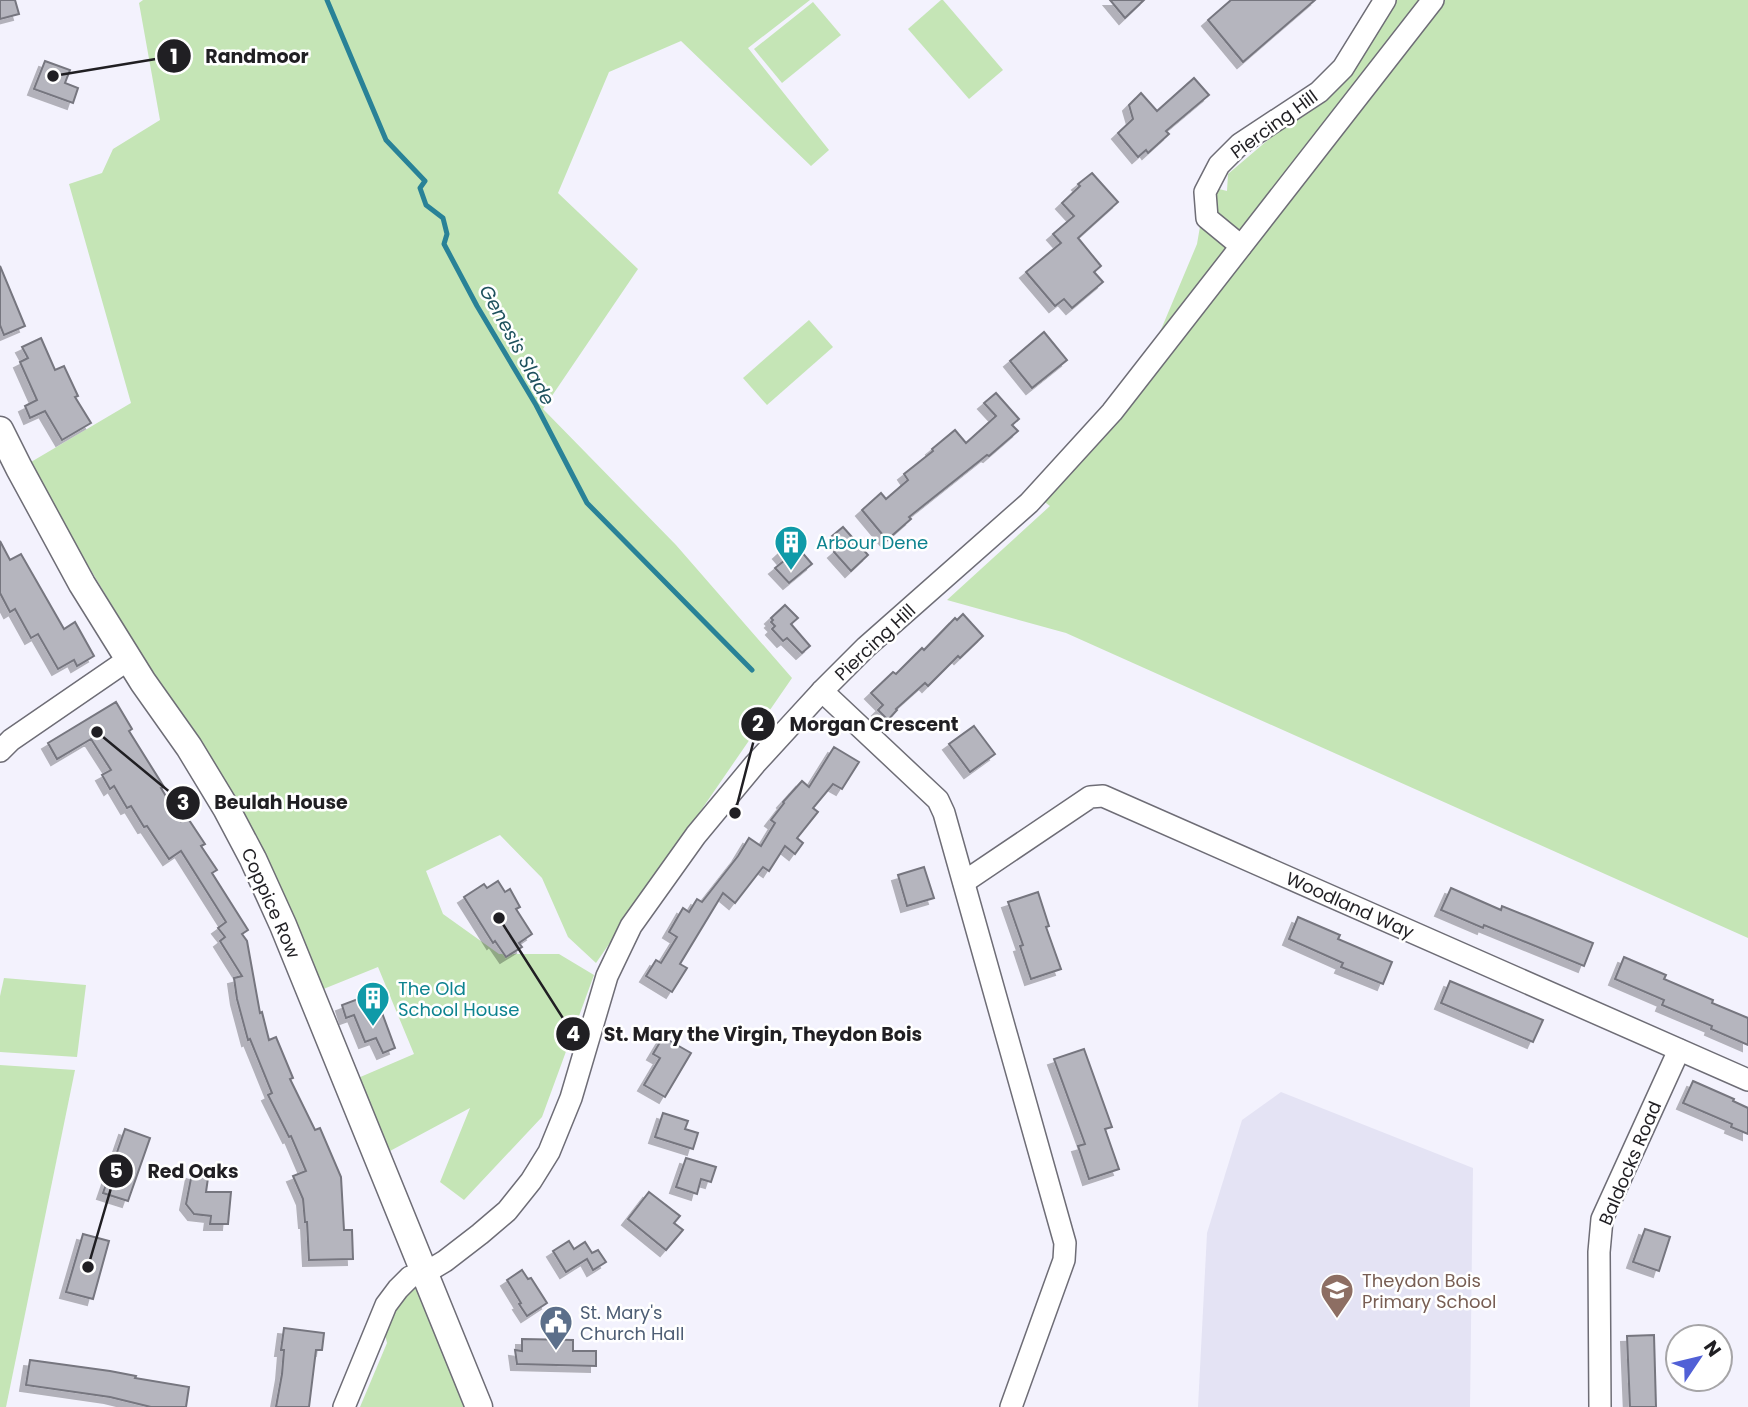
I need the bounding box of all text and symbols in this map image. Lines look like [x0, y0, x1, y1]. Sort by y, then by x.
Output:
callout: Randmoor [156, 36, 323, 76]
text: 1 [170, 42, 178, 71]
text: Randmoor [205, 43, 309, 70]
street label: Piercing Hill [1225, 84, 1323, 164]
water label: Genesis Slade [473, 280, 561, 410]
building icon: Arbour Dene [772, 523, 810, 572]
place label: Arbour Dene [816, 530, 928, 555]
street label: Piercing Hill [829, 598, 921, 686]
callout: Morgan Crescent [740, 704, 972, 744]
text: 2 [752, 709, 764, 738]
text: Morgan Crescent [790, 711, 959, 738]
callout: Beulah House [165, 783, 362, 823]
text: 3 [177, 788, 189, 817]
text: Beulah House [214, 789, 348, 816]
street label: Coppice Row [236, 844, 307, 962]
street label: Woodland Way [1282, 866, 1418, 944]
place label: The Old School House [398, 976, 519, 1022]
building icon: The Old School House [354, 979, 392, 1028]
callout: St. Mary the Virgin, Theydon Bois [555, 1014, 937, 1054]
text: 4 [566, 1019, 580, 1048]
text: St. Mary the Virgin, Theydon Bois [604, 1021, 922, 1048]
street label: Baldocks Road [1593, 1097, 1667, 1229]
callout: Red Oaks [98, 1151, 252, 1191]
text: 5 [109, 1156, 123, 1185]
text: Red Oaks [147, 1158, 239, 1185]
place label: Theydon Bois Primary School [1362, 1268, 1496, 1314]
school or university icon: Theydon Bois Primary School [1318, 1271, 1356, 1320]
place label: St. Mary's Church Hall [580, 1300, 684, 1346]
public building icon: St. Mary's Church Hall [537, 1303, 575, 1352]
north arrow [1664, 1323, 1734, 1393]
text: N [1697, 1335, 1728, 1362]

